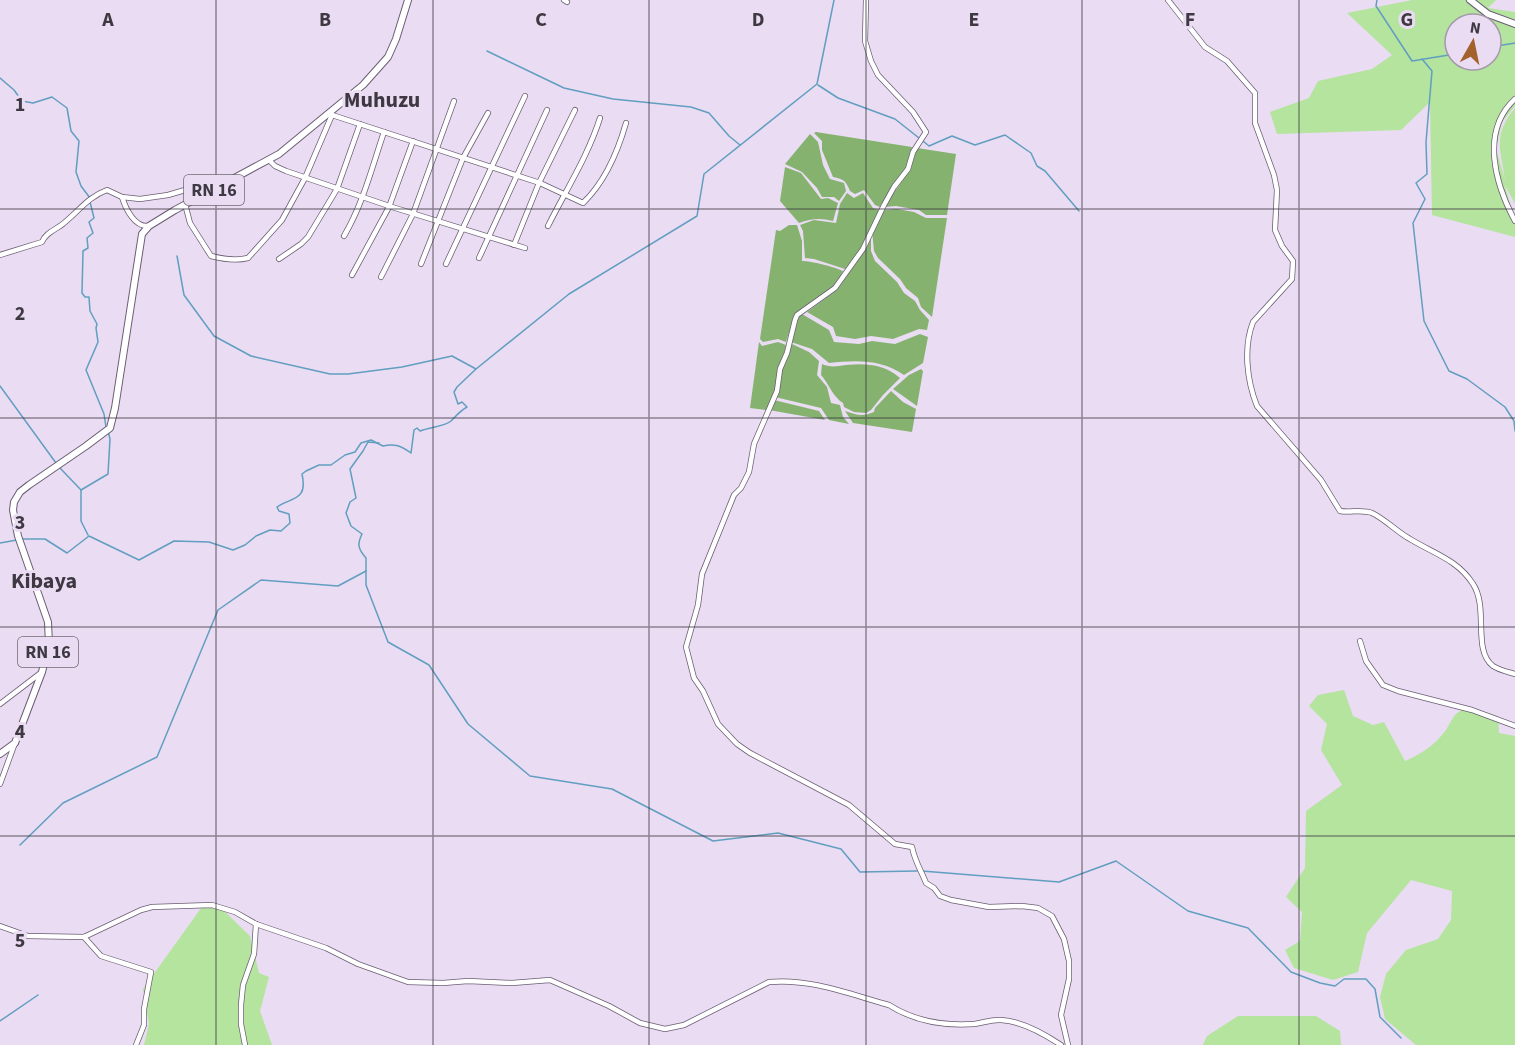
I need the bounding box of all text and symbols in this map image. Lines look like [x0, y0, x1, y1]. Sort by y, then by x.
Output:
text: A [101, 6, 114, 34]
text: B [319, 6, 331, 34]
text: C [535, 6, 547, 34]
text: D [752, 6, 764, 34]
text: E [969, 6, 979, 34]
text: F [1185, 6, 1195, 34]
text: G [1401, 6, 1413, 34]
north arrow [1443, 12, 1503, 72]
text: N [1468, 16, 1482, 40]
district label: Muhuzu [344, 84, 420, 116]
text: 1 [15, 91, 25, 119]
road number: RN 16 [184, 175, 244, 205]
text: 2 [15, 300, 25, 328]
text: 3 [15, 509, 25, 537]
district label: Kibaya [11, 565, 77, 597]
road number: RN 16 [18, 637, 78, 667]
text: 4 [15, 718, 26, 746]
text: 5 [15, 927, 25, 955]

